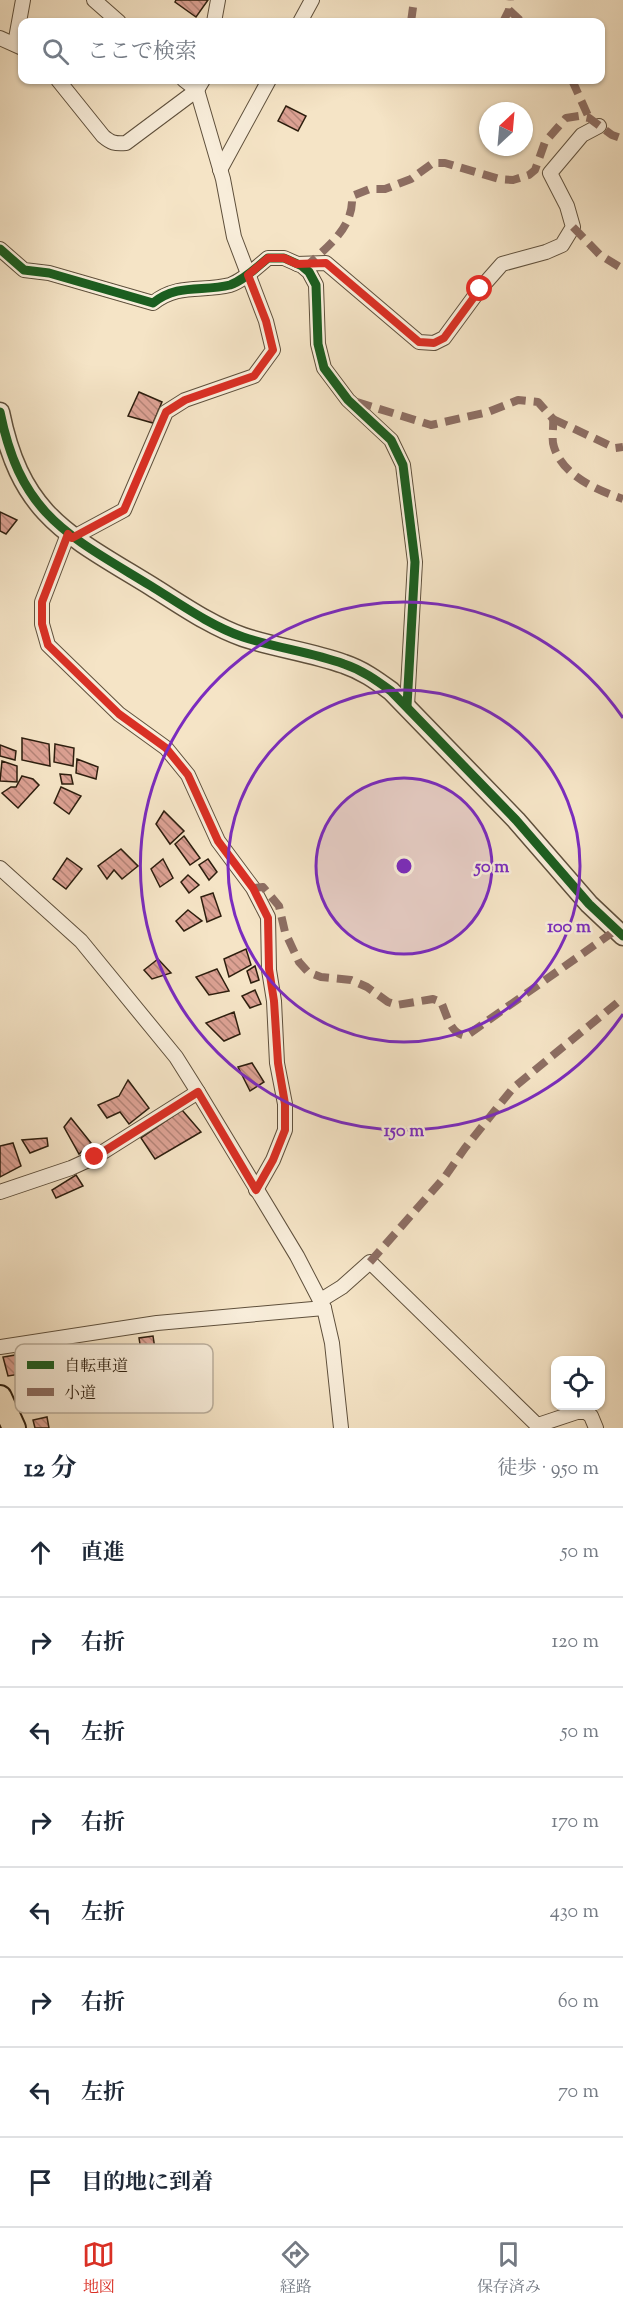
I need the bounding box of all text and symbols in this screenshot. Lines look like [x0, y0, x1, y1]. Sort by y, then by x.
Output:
search box [18, 18, 605, 84]
icon: search [39, 35, 72, 68]
text: ここで検索 [87, 37, 197, 69]
north arrow [479, 102, 533, 156]
route start [466, 275, 492, 301]
text: 50 m [473, 855, 509, 881]
centre of rings [394, 856, 414, 876]
text: 100 m [547, 915, 591, 941]
text: 150 m [384, 1119, 424, 1145]
route end [81, 1143, 107, 1169]
legend [15, 1344, 213, 1413]
text: 自転車道 [64, 1356, 128, 1379]
map controls [551, 1356, 605, 1410]
button: locate [551, 1356, 605, 1410]
text: 小道 [64, 1383, 96, 1406]
text: 12 分 [24, 1451, 77, 1488]
text: 徒歩 · 950 m [497, 1455, 599, 1484]
icon: ahead [24, 1536, 57, 1569]
text: 直進 [81, 1538, 125, 1570]
text: 50 m [561, 1538, 599, 1567]
icon: right [24, 1626, 57, 1659]
text: 右折 [81, 1628, 125, 1660]
text: 120 m [551, 1628, 599, 1657]
icon: left [24, 1716, 57, 1749]
text: 左折 [81, 1718, 125, 1750]
text: 50 m [561, 1718, 599, 1747]
icon: right [24, 1806, 57, 1839]
text: 右折 [81, 1808, 125, 1840]
text: 170 m [551, 1808, 599, 1837]
icon: left [24, 1896, 57, 1929]
text: 左折 [81, 1898, 125, 1930]
text: 430 m [550, 1898, 599, 1927]
icon: right [24, 1986, 57, 2019]
text: 右折 [81, 1988, 125, 2020]
text: 60 m [558, 1988, 599, 2017]
icon: left [24, 2076, 57, 2109]
text: 左折 [81, 2078, 125, 2110]
text: 70 m [558, 2078, 599, 2107]
icon: arrive [24, 2166, 57, 2199]
text: 目的地に到着 [81, 2168, 213, 2200]
tab: 地図 [82, 2238, 115, 2300]
tab: 経路 [279, 2238, 312, 2300]
tab: 保存済み [477, 2238, 541, 2300]

